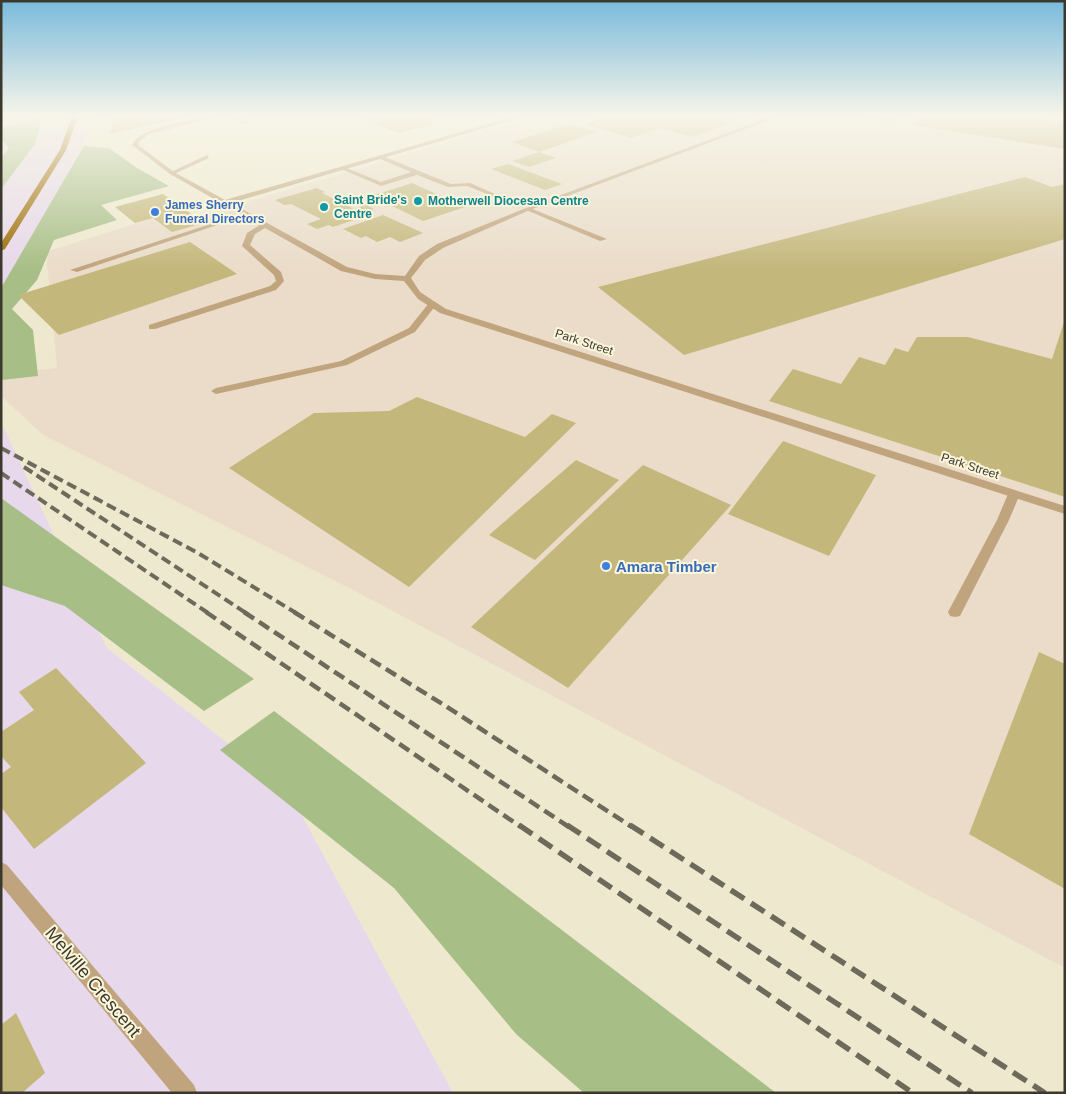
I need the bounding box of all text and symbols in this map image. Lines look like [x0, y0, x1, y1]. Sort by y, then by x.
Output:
place label: Saint Bride's Centre [334, 193, 407, 221]
place label: Motherwell Diocesan Centre [428, 194, 589, 208]
marker: Motherwell Diocesan Centre [412, 195, 424, 207]
place label: James Sherry Funeral Directors [165, 198, 265, 226]
marker: Saint Bride's Centre [318, 201, 330, 213]
marker: James Sherry Funeral Directors [149, 206, 161, 218]
street label: Park Street [553, 326, 615, 358]
street label: Park Street [939, 450, 1001, 482]
place label: Amara Timber [616, 558, 717, 575]
marker: Amara Timber [600, 560, 612, 572]
street label: Melville Crescent [41, 923, 145, 1041]

